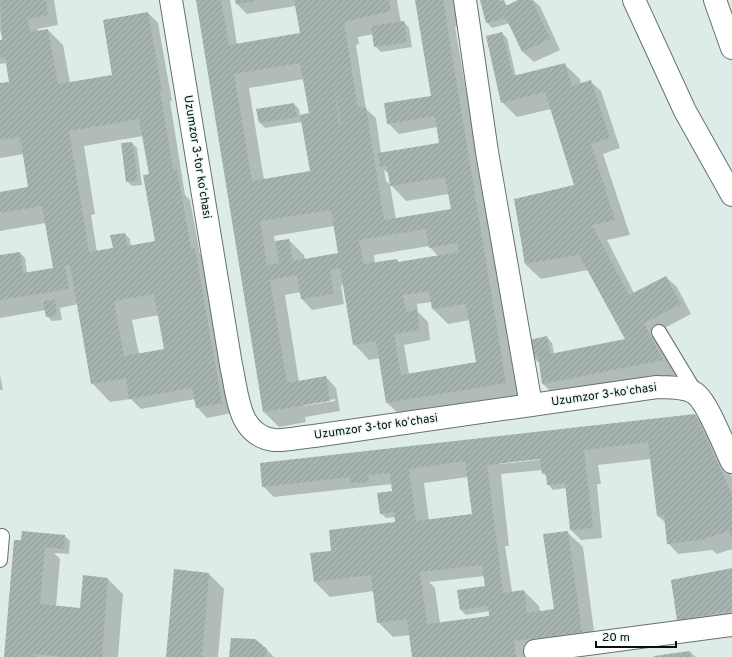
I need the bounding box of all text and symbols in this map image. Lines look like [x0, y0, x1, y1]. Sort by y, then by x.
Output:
street label: Uzumzor 3-tor koʻchasi [179, 94, 215, 220]
street label: Uzumzor 3-koʻchasi [550, 380, 658, 410]
street label: Uzumzor 3-tor koʻchasi [313, 410, 439, 444]
scale bar [596, 623, 676, 649]
text: 20 m [602, 630, 630, 646]

